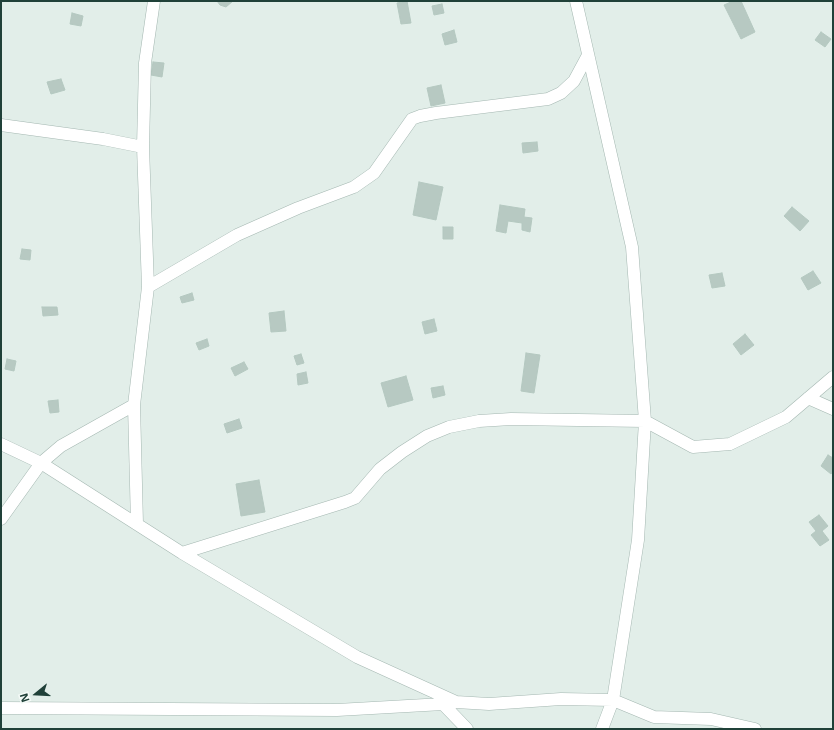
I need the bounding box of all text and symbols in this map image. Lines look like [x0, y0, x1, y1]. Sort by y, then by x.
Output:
north arrow [16, 674, 56, 714]
text: N [16, 691, 33, 704]

